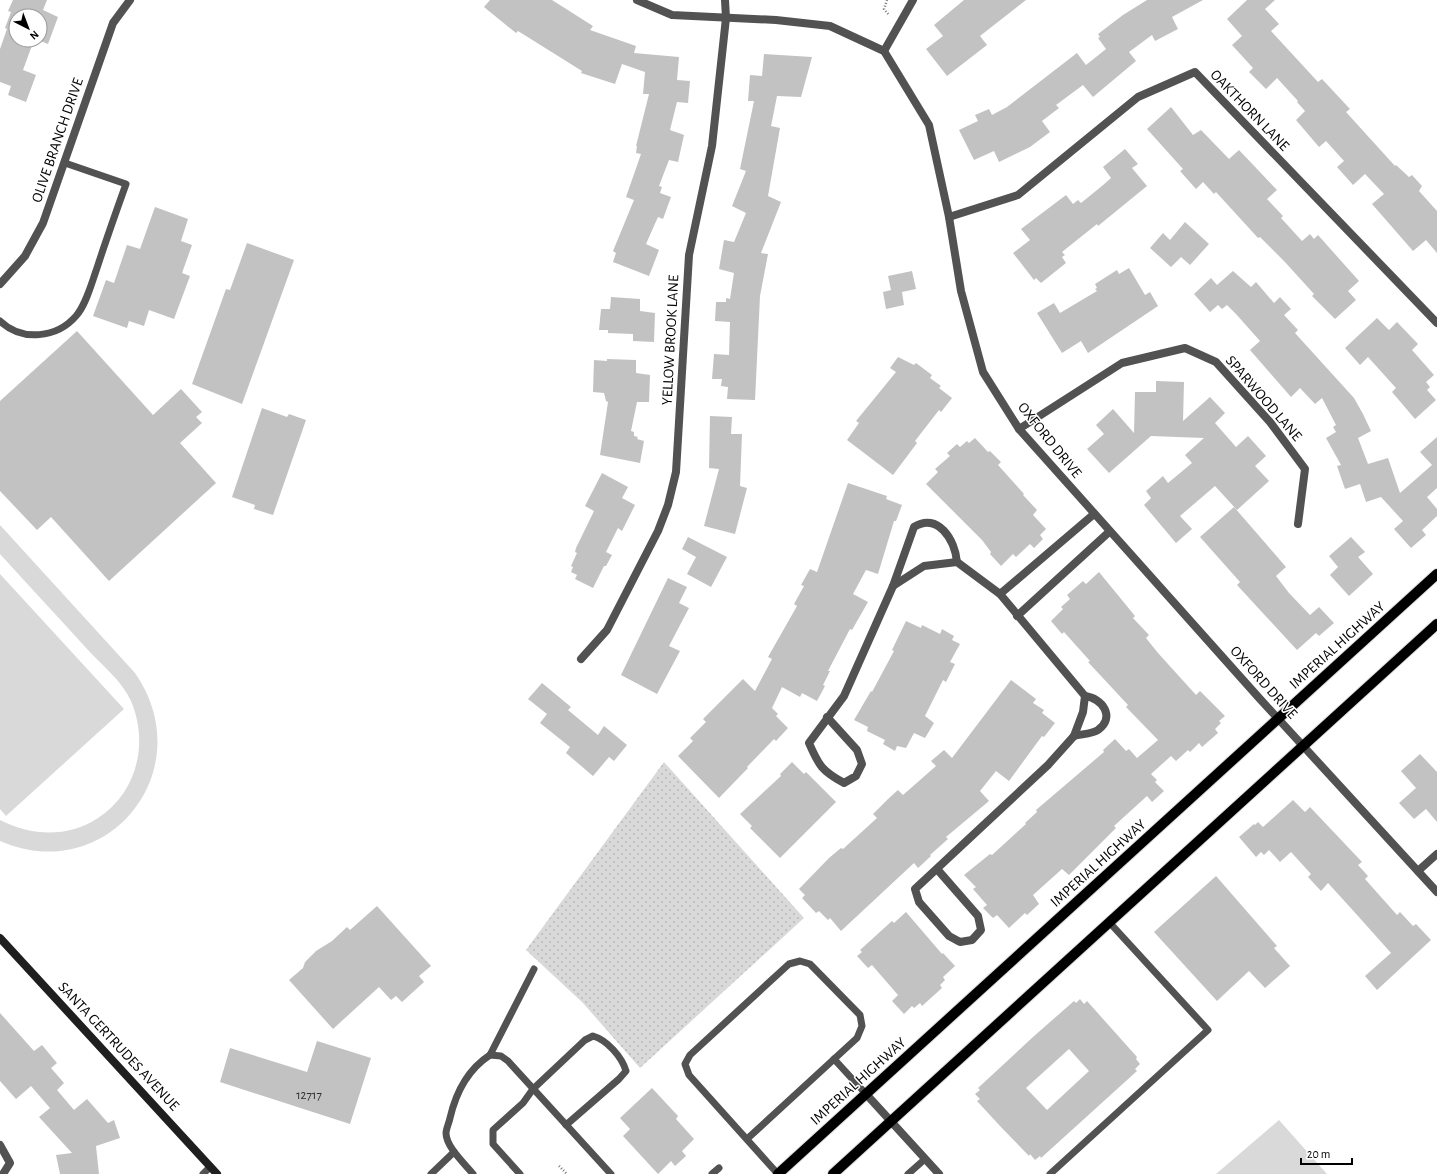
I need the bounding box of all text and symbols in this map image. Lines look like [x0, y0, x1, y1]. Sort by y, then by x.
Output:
north arrow [8, 8, 48, 48]
text: N [28, 28, 41, 42]
street label: OAKTHORN LANE [1207, 67, 1292, 154]
street label: OLIVE BRANCH DRIVE [29, 76, 86, 204]
street label: YELLOW BROOK LANE [660, 274, 681, 406]
street label: SPARWOOD LANE [1223, 353, 1305, 444]
street label: OXFORD DRIVE [1015, 400, 1084, 481]
street label: IMPERIAL HIGHWAY [1287, 599, 1388, 692]
street label: OXFORD DRIVE [1227, 643, 1300, 722]
street label: IMPERIAL HIGHWAY [1048, 817, 1149, 910]
street label: SANTA GERTRUDES AVENUE [55, 979, 182, 1113]
street label: IMPERIAL HIGHWAY [808, 1035, 909, 1128]
house number: 12717 [296, 1089, 322, 1102]
scale bar [1301, 1140, 1352, 1166]
text: 20 m [1307, 1148, 1330, 1160]

